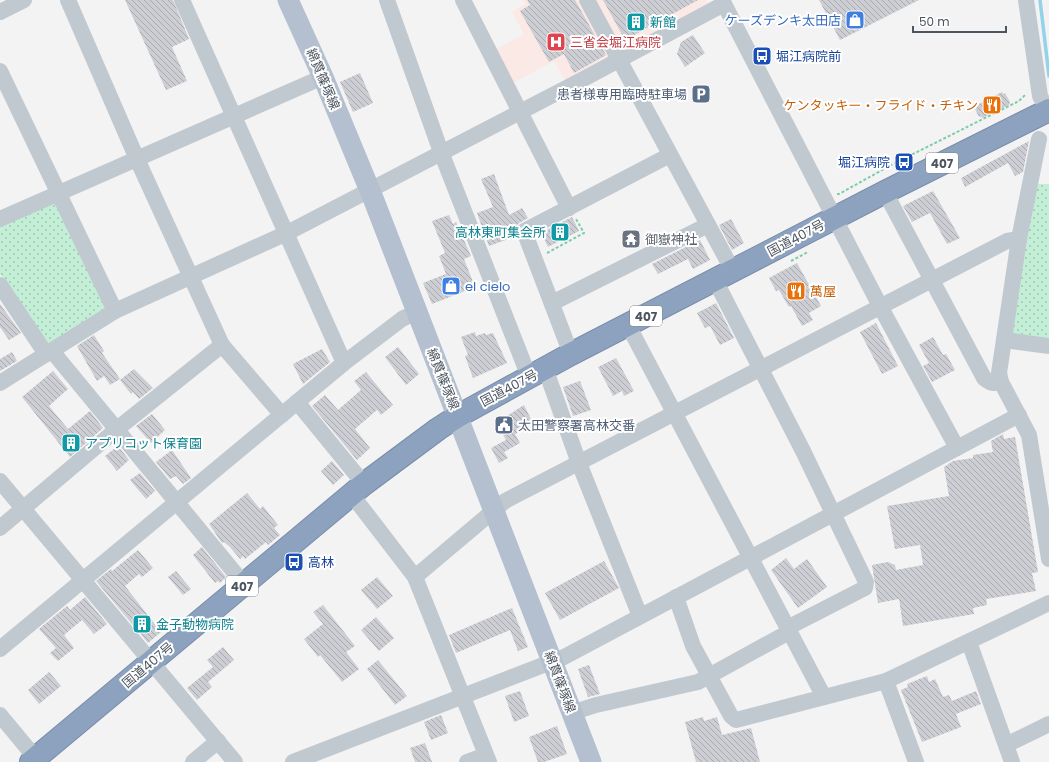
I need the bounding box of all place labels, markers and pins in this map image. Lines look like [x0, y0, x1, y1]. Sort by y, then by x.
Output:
shop icon: ケーズデンキ太田店 [844, 9, 866, 31]
building icon: 新館 [625, 11, 647, 33]
place label: ケーズデンキ太田店 [725, 11, 841, 30]
place label: 新館 [650, 13, 676, 32]
hospital icon: 三省会堀江病院 [545, 31, 567, 53]
place label: 三省会堀江病院 [570, 33, 661, 52]
bus stop icon: 堀江病院前 [751, 45, 773, 67]
place label: 堀江病院前 [776, 47, 841, 66]
parking icon: 患者様専用臨時駐車場 [690, 83, 712, 105]
place label: 患者様専用臨時駐車場 [557, 85, 687, 104]
restaurant icon: ケンタッキー・フライド・チキン [981, 94, 1003, 116]
place label: ケンタッキー・フライド・チキン [784, 96, 978, 115]
bus stop icon: 堀江病院 [893, 151, 915, 173]
place label: 堀江病院 [838, 153, 890, 172]
building icon: 高林東町集会所 [549, 221, 571, 243]
place label: 高林東町集会所 [455, 223, 546, 242]
temple icon: 御嶽神社 [620, 228, 642, 250]
place label: 御嶽神社 [645, 230, 697, 249]
shop icon: el cielo [440, 275, 462, 297]
place label: el cielo [465, 277, 510, 296]
restaurant icon: 萬屋 [785, 280, 807, 302]
place label: 萬屋 [810, 282, 836, 301]
public building icon: 太田警察署高林交番 [493, 414, 515, 436]
place label: 太田警察署高林交番 [518, 416, 635, 435]
building icon: アプリコット保育園 [60, 432, 82, 454]
place label: アプリコット保育園 [85, 434, 202, 453]
bus stop icon: 高林 [283, 551, 305, 573]
place label: 高林 [308, 553, 334, 572]
building icon: 金子動物病院 [131, 613, 153, 635]
place label: 金子動物病院 [156, 615, 234, 634]

